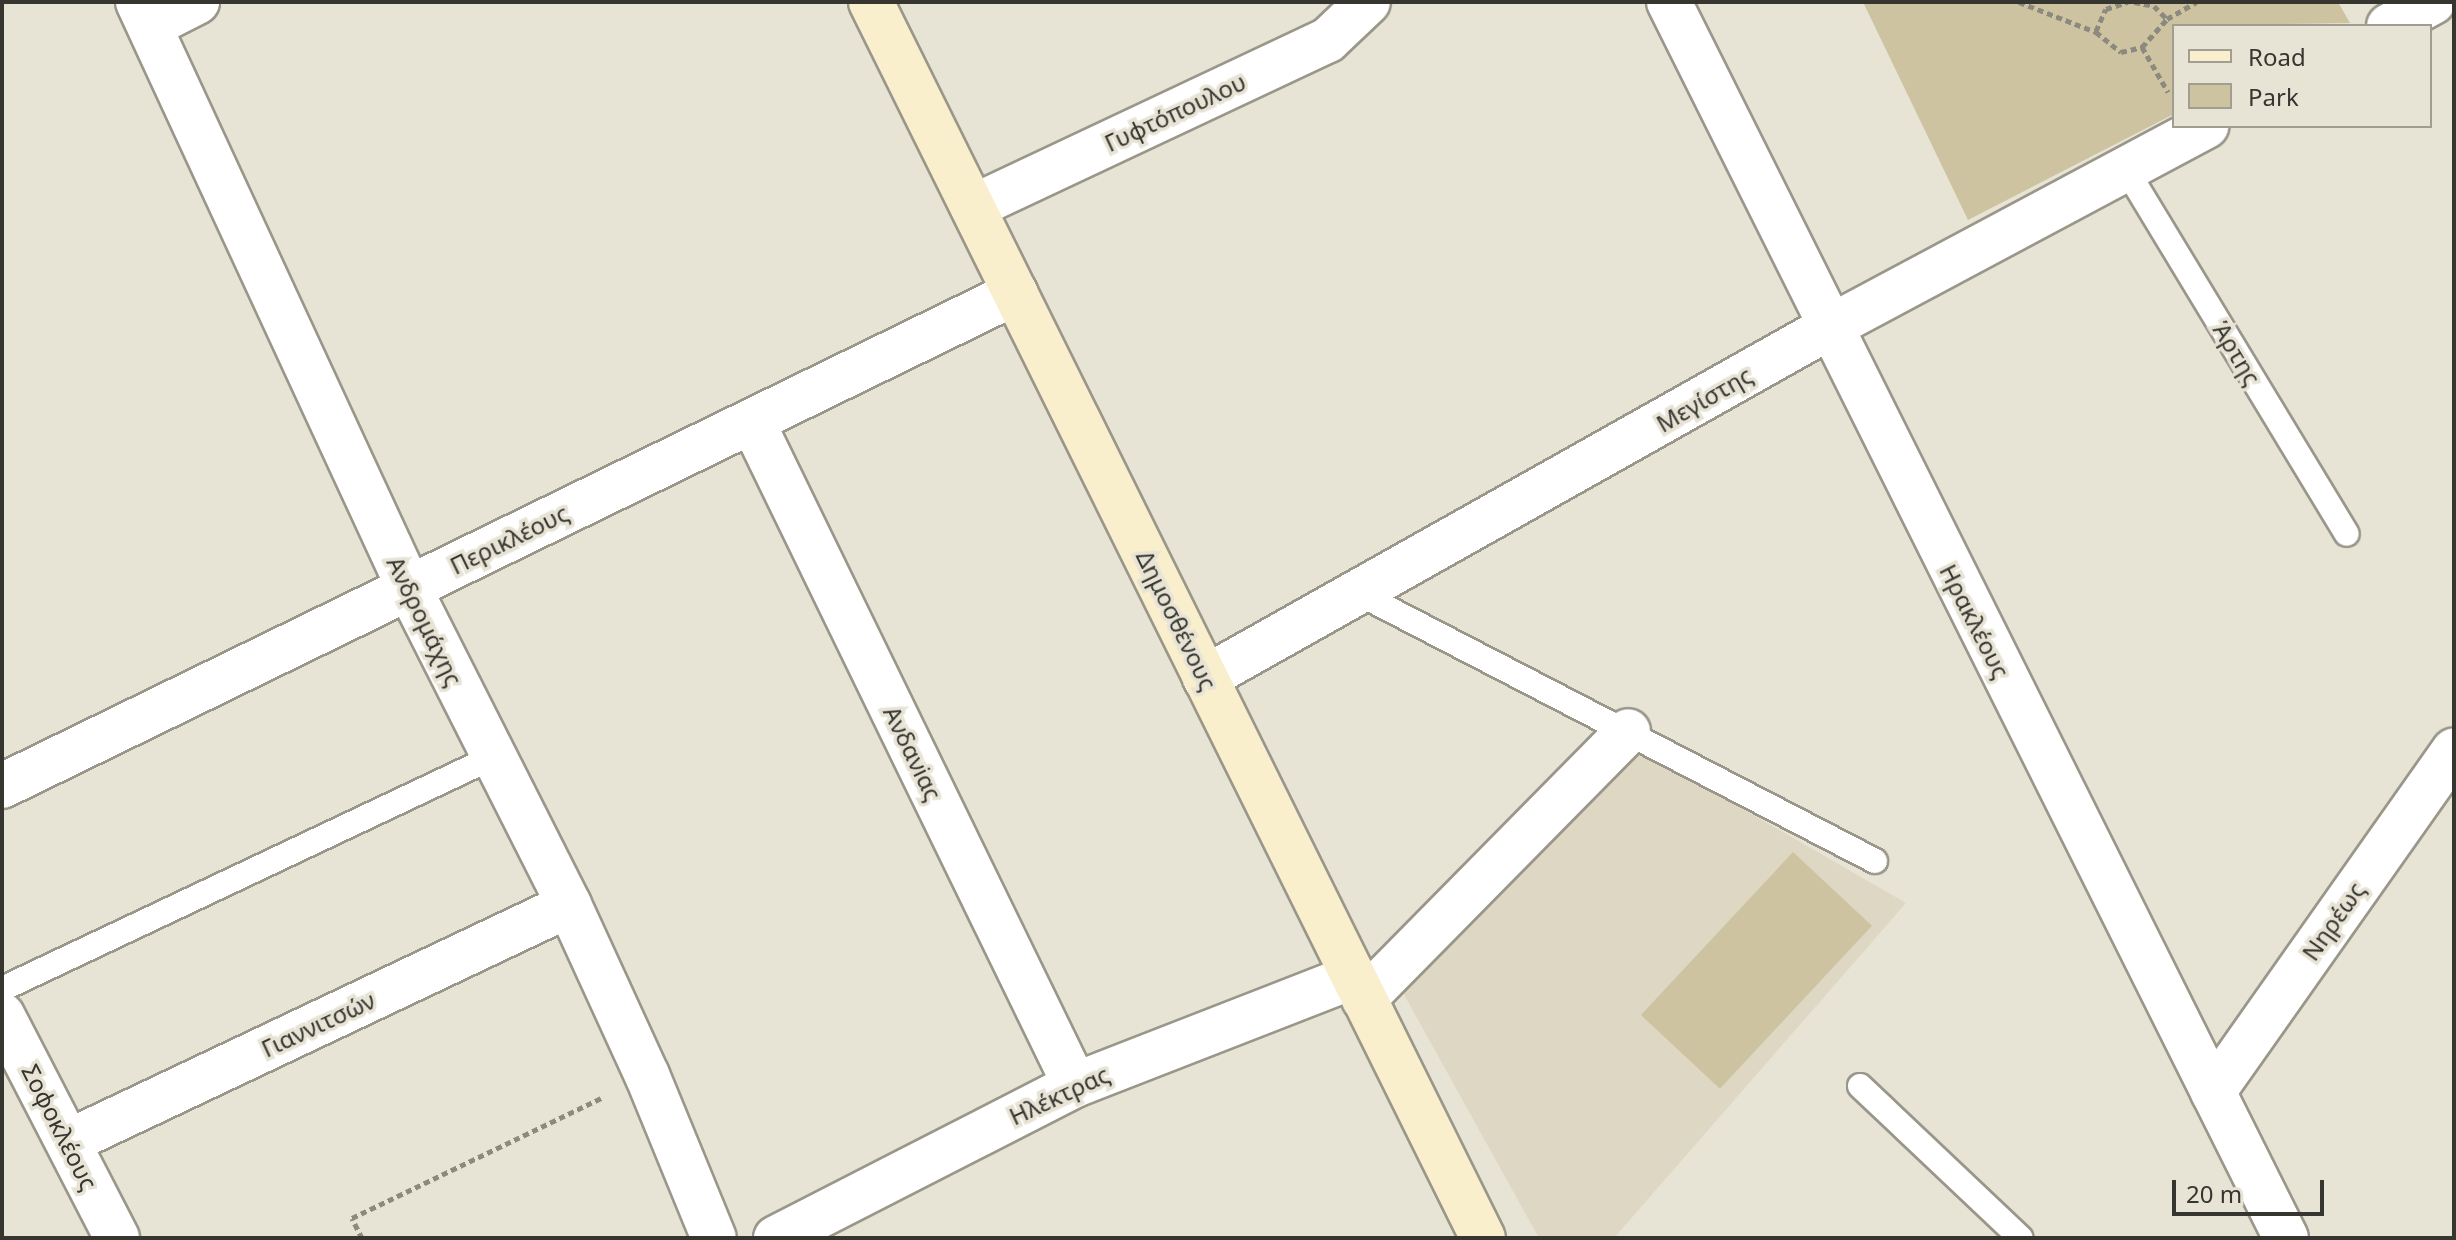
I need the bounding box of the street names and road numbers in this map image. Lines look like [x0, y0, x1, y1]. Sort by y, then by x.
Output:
street label: Γυφτόπουλου [1100, 67, 1250, 157]
street label: Άρτης [2207, 316, 2267, 390]
street label: Μεγίστης [1651, 360, 1757, 438]
street label: Περικλέους [445, 498, 573, 580]
street label: Δημοσθένους [1131, 545, 1223, 695]
street label: Ανδρομάχης [381, 552, 469, 690]
street label: Ηρακλέους [1934, 559, 2016, 683]
street label: Ανδανiας [878, 701, 948, 805]
street label: Νηρέως [2296, 876, 2370, 966]
street label: Γιαννιτσών [257, 985, 379, 1063]
street label: Σοφοκλέους [16, 1059, 104, 1195]
street label: Ηλέκτρας [1004, 1059, 1114, 1131]

